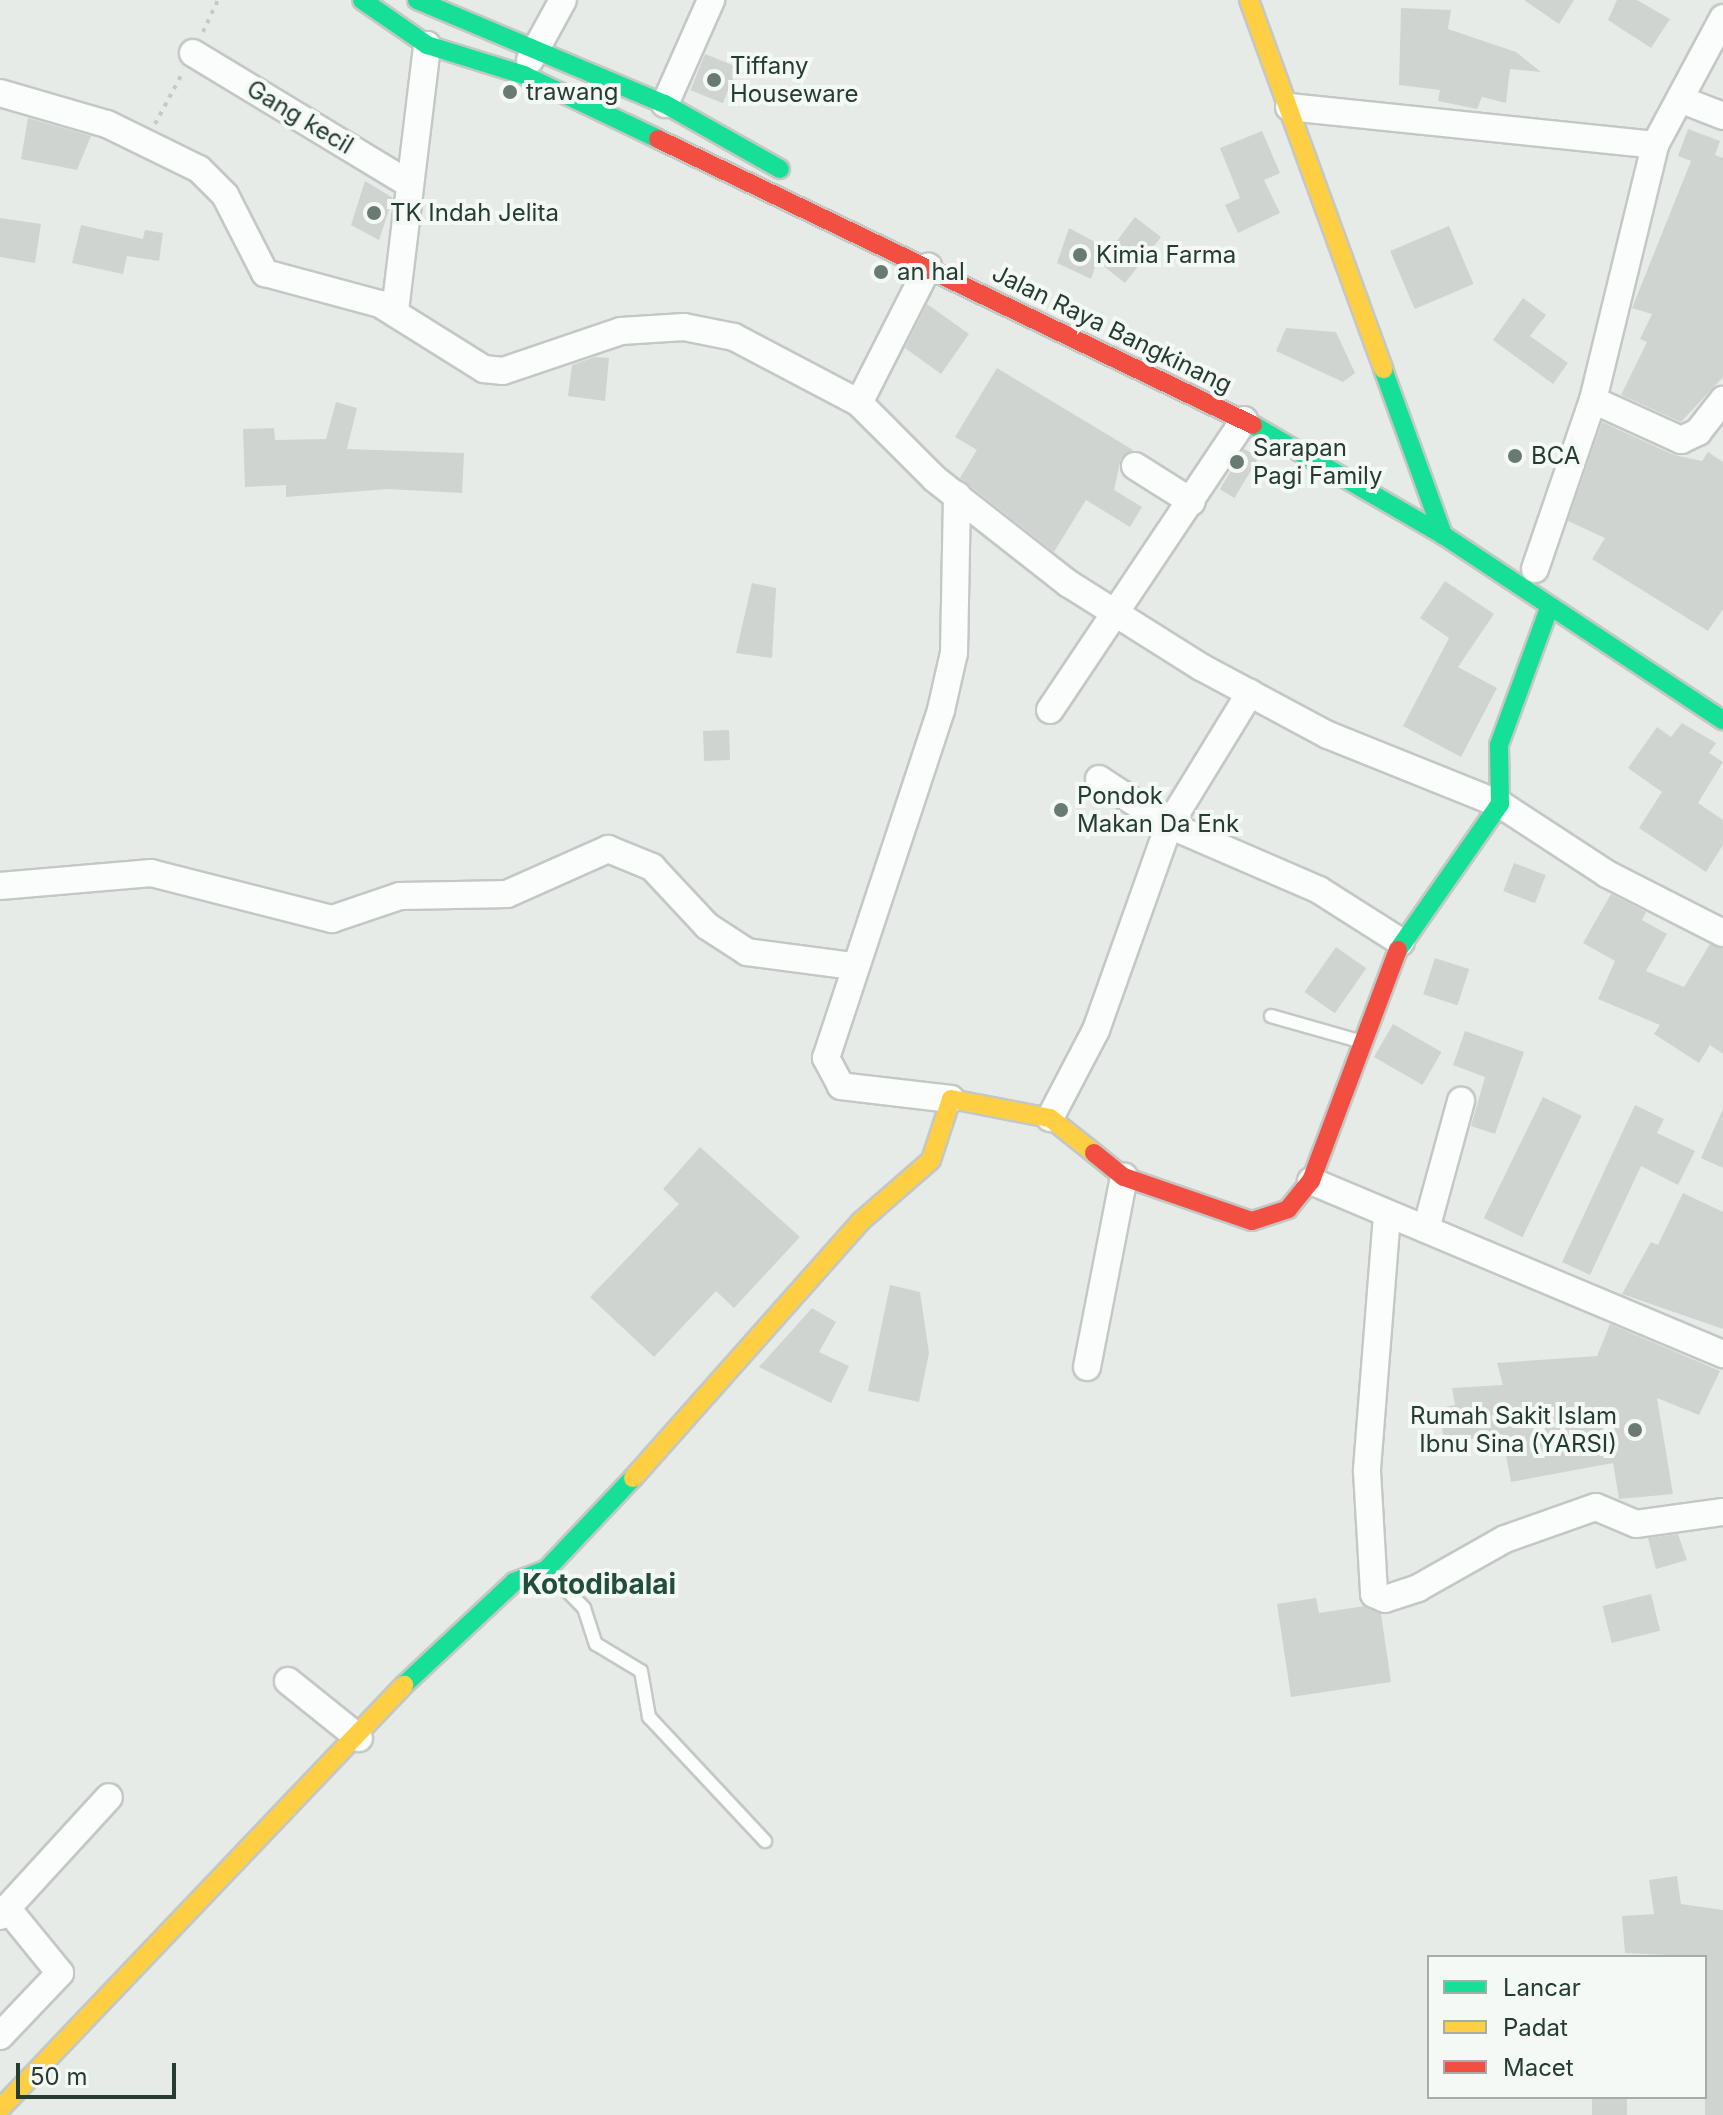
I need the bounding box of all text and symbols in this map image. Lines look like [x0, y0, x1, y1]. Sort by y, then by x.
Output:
place label: Tiffany Houseware [730, 52, 858, 108]
marker: Tiffany Houseware [705, 71, 723, 89]
street label: Gang kecil [242, 74, 358, 160]
place label: trawang [526, 78, 618, 106]
marker: trawang [501, 83, 519, 101]
place label: TK Indah Jelita [390, 199, 559, 227]
marker: TK Indah Jelita [365, 204, 383, 222]
place label: Kimia Farma [1096, 241, 1236, 269]
marker: Kimia Farma [1071, 246, 1089, 264]
place label: an hal [897, 258, 965, 286]
street label: Jalan Raya Bangkinang [987, 258, 1237, 400]
marker: an hal [872, 263, 890, 281]
place label: Sarapan Pagi Family [1253, 434, 1382, 490]
place label: BCA [1531, 442, 1580, 470]
marker: BCA [1506, 447, 1524, 465]
marker: Sarapan Pagi Family [1228, 453, 1246, 471]
place label: Pondok Makan Da Enk [1077, 782, 1239, 838]
marker: Pondok Makan Da Enk [1052, 801, 1070, 819]
place label: Rumah Sakit Islam Ibnu Sina (YARSI) [1410, 1402, 1617, 1458]
marker: Rumah Sakit Islam Ibnu Sina (YARSI) [1624, 1419, 1646, 1441]
district label: Kotodibalai [522, 1567, 676, 1601]
legend [1427, 1955, 1707, 2099]
text: Lancar [1503, 1973, 1581, 2002]
text: Padat [1503, 2013, 1568, 2042]
scale bar [20, 2047, 180, 2097]
text: Macet [1503, 2053, 1574, 2082]
text: 50 m [30, 2062, 88, 2091]

